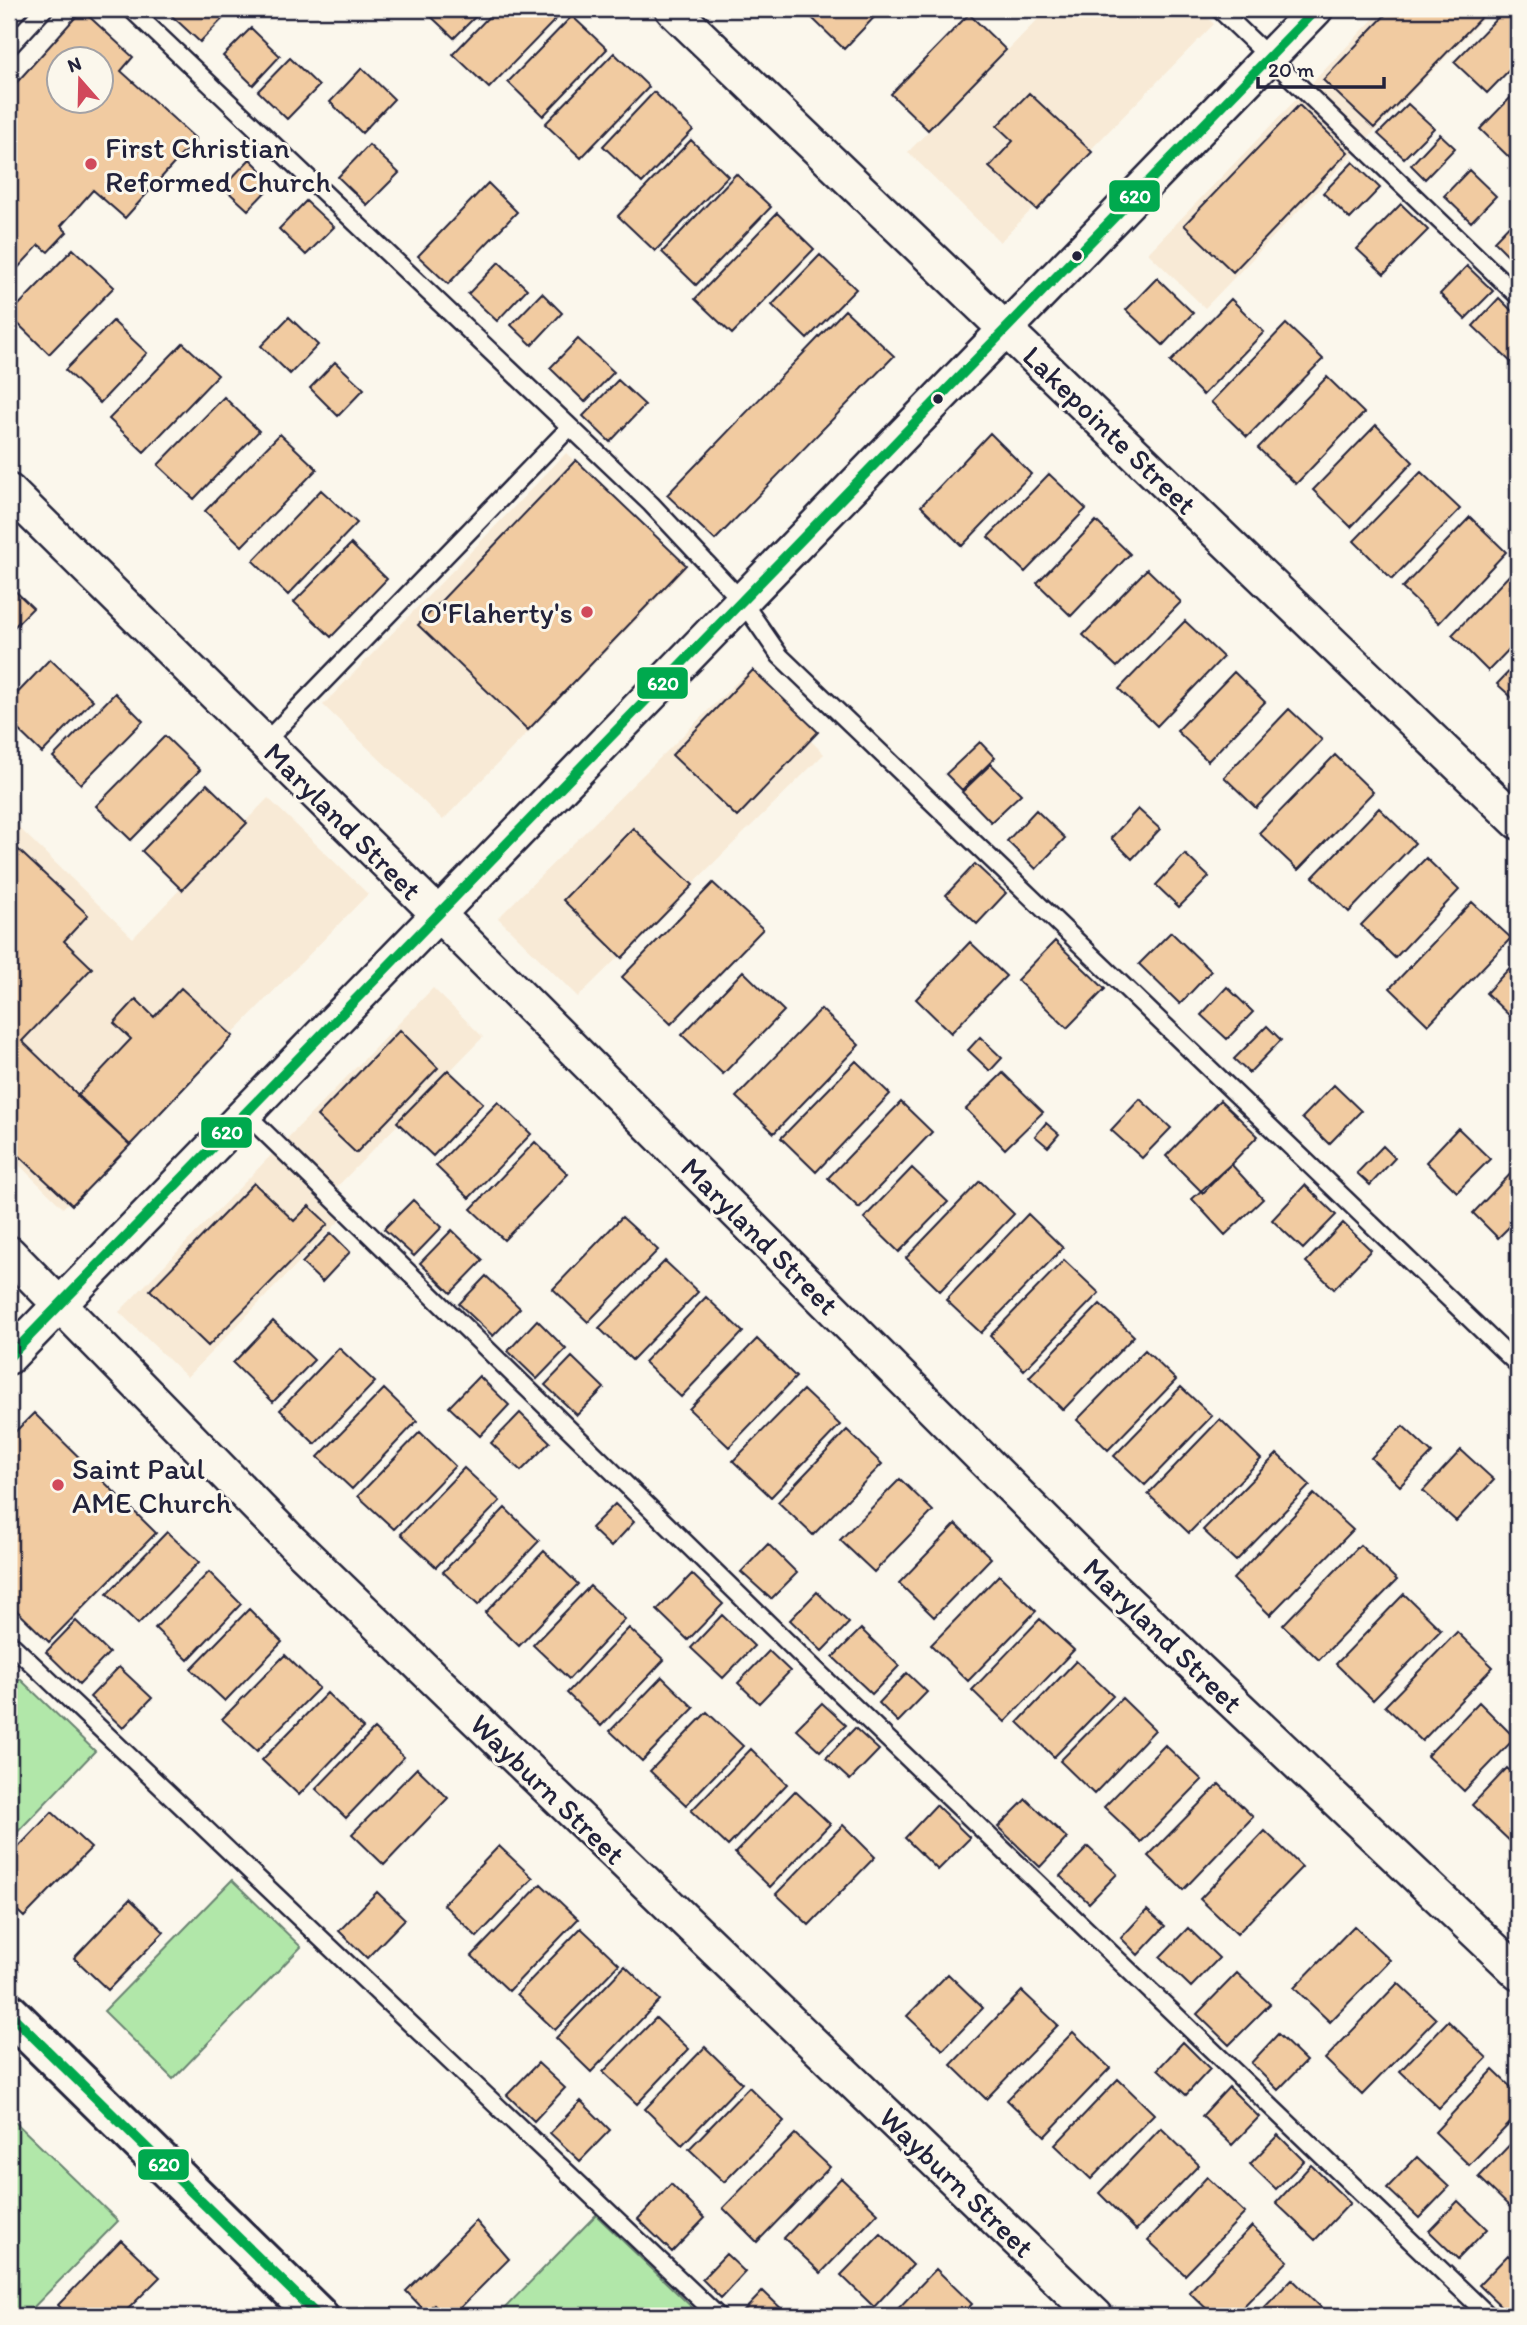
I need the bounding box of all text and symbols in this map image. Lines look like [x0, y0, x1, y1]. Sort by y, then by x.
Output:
north arrow [46, 46, 116, 116]
scale bar [1258, 46, 1384, 90]
text: N [64, 51, 84, 77]
text: 20 m [1268, 57, 1315, 82]
place label: First Christian Reformed Church [105, 129, 331, 200]
marker: First Christian Reformed Church [83, 156, 99, 172]
line badge: 620 [1108, 179, 1161, 213]
text: 620 [1119, 185, 1151, 208]
unlabelled marker [1070, 249, 1084, 263]
street label: Lakepointe Street [1015, 338, 1205, 522]
unlabelled marker [931, 392, 945, 406]
place label: O'Flaherty's [420, 594, 573, 631]
marker: O'Flaherty's [579, 604, 595, 620]
line badge: 620 [636, 666, 689, 700]
text: 620 [647, 672, 679, 695]
street label: Maryland Street [256, 734, 430, 908]
line badge: 620 [200, 1116, 253, 1149]
text: 620 [211, 1121, 243, 1144]
street label: Maryland Street [673, 1149, 847, 1323]
place label: Saint Paul AME Church [72, 1450, 232, 1521]
marker: Saint Paul AME Church [50, 1477, 66, 1493]
street label: Maryland Street [1075, 1549, 1251, 1721]
street label: Wayburn Street [463, 1706, 633, 1872]
street label: Wayburn Street [872, 2099, 1042, 2265]
line badge: 620 [137, 2148, 190, 2181]
text: 620 [148, 2153, 180, 2176]

